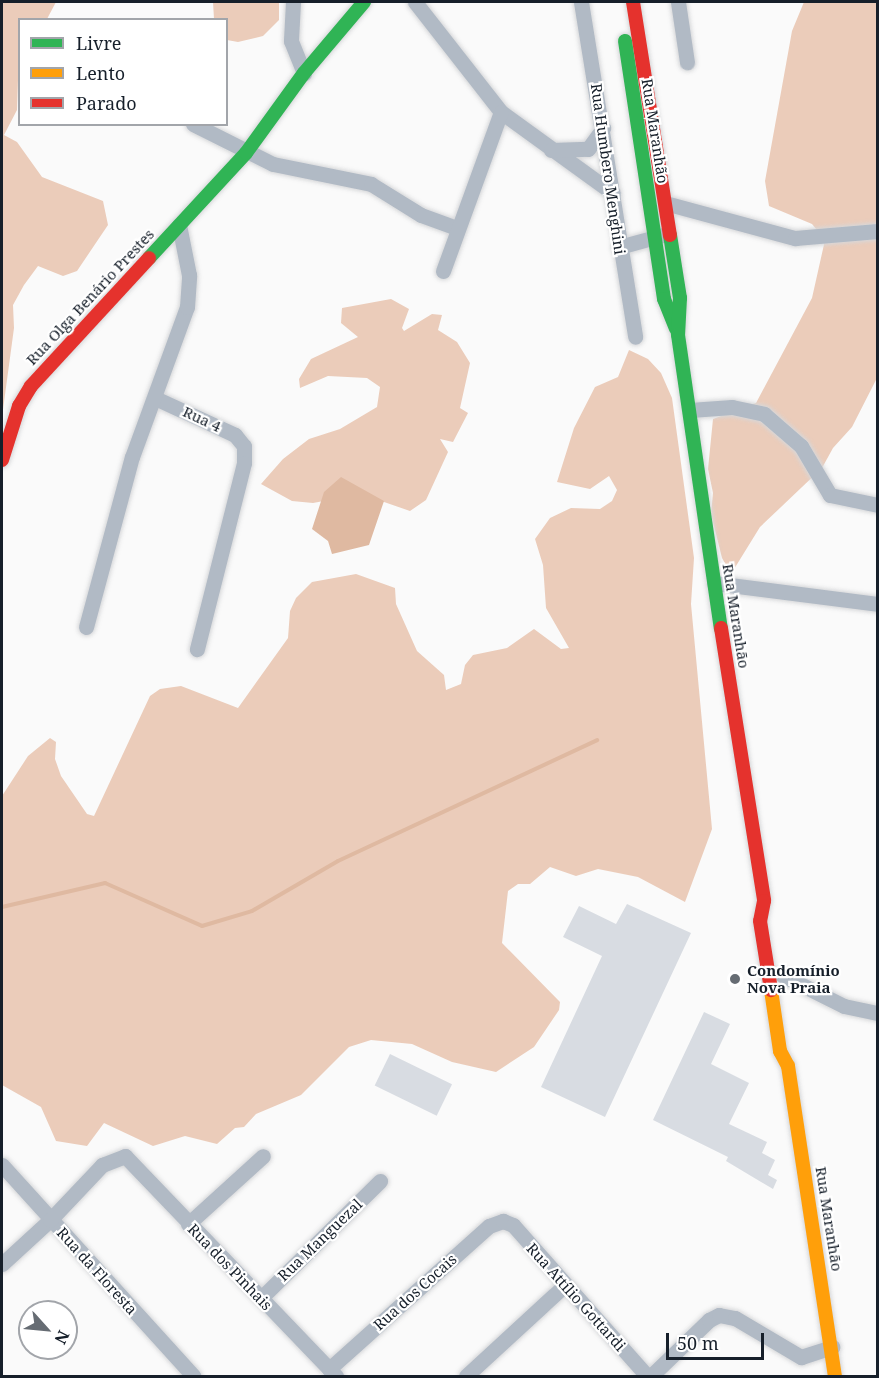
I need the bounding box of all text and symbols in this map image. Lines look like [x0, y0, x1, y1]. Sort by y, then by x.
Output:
legend [18, 18, 228, 126]
text: Livre [76, 31, 122, 55]
text: Lento [76, 61, 125, 85]
street label: Rua Maranhão [638, 77, 672, 185]
street label: Rua Humbero Menghini [587, 82, 629, 256]
text: Parado [76, 91, 137, 115]
street label: Rua Olga Benário Prestes [22, 225, 158, 369]
street label: Rua 4 [180, 402, 224, 436]
street label: Rua Maranhão [719, 562, 753, 670]
place label: Condomínio Nova Praia [747, 961, 840, 996]
marker: Condomínio Nova Praia [728, 972, 742, 986]
street label: Rua Maranhão [812, 1165, 846, 1273]
street label: Rua Manguezal [274, 1195, 366, 1285]
street label: Rua dos Pinhais [184, 1220, 276, 1314]
street label: Rua da Floresta [53, 1224, 141, 1318]
street label: Rua Attílio Gottardi [523, 1239, 629, 1355]
street label: Rua dos Cocais [370, 1250, 460, 1334]
north arrow [18, 1300, 78, 1360]
scale bar [669, 1321, 766, 1359]
text: N [50, 1327, 75, 1348]
text: 50 m [677, 1331, 719, 1355]

